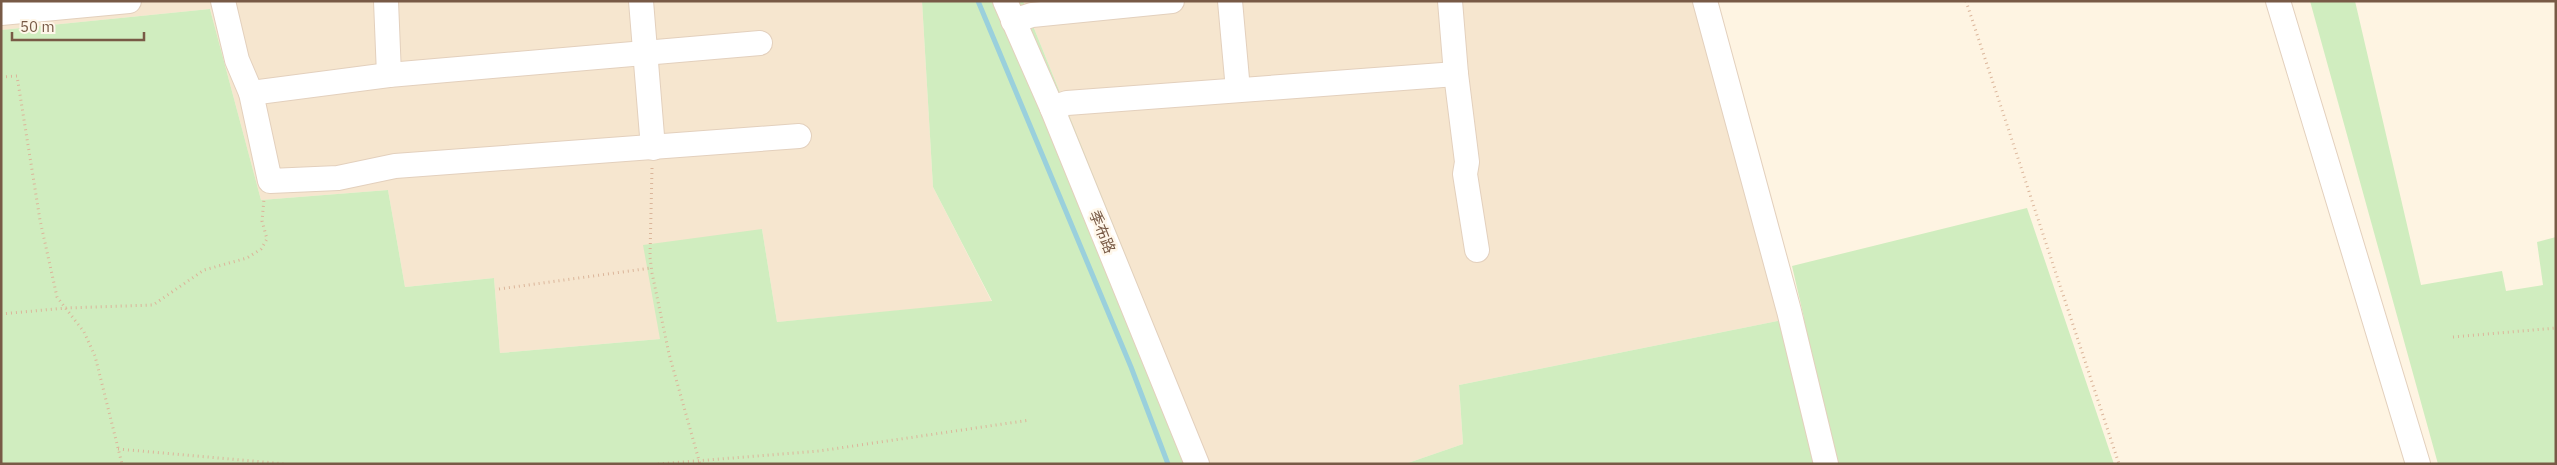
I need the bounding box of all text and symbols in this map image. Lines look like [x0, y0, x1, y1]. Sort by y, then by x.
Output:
scale bar [12, 10, 145, 42]
text: 50 m [20, 17, 55, 36]
street label: 季布路 [1085, 207, 1120, 256]

